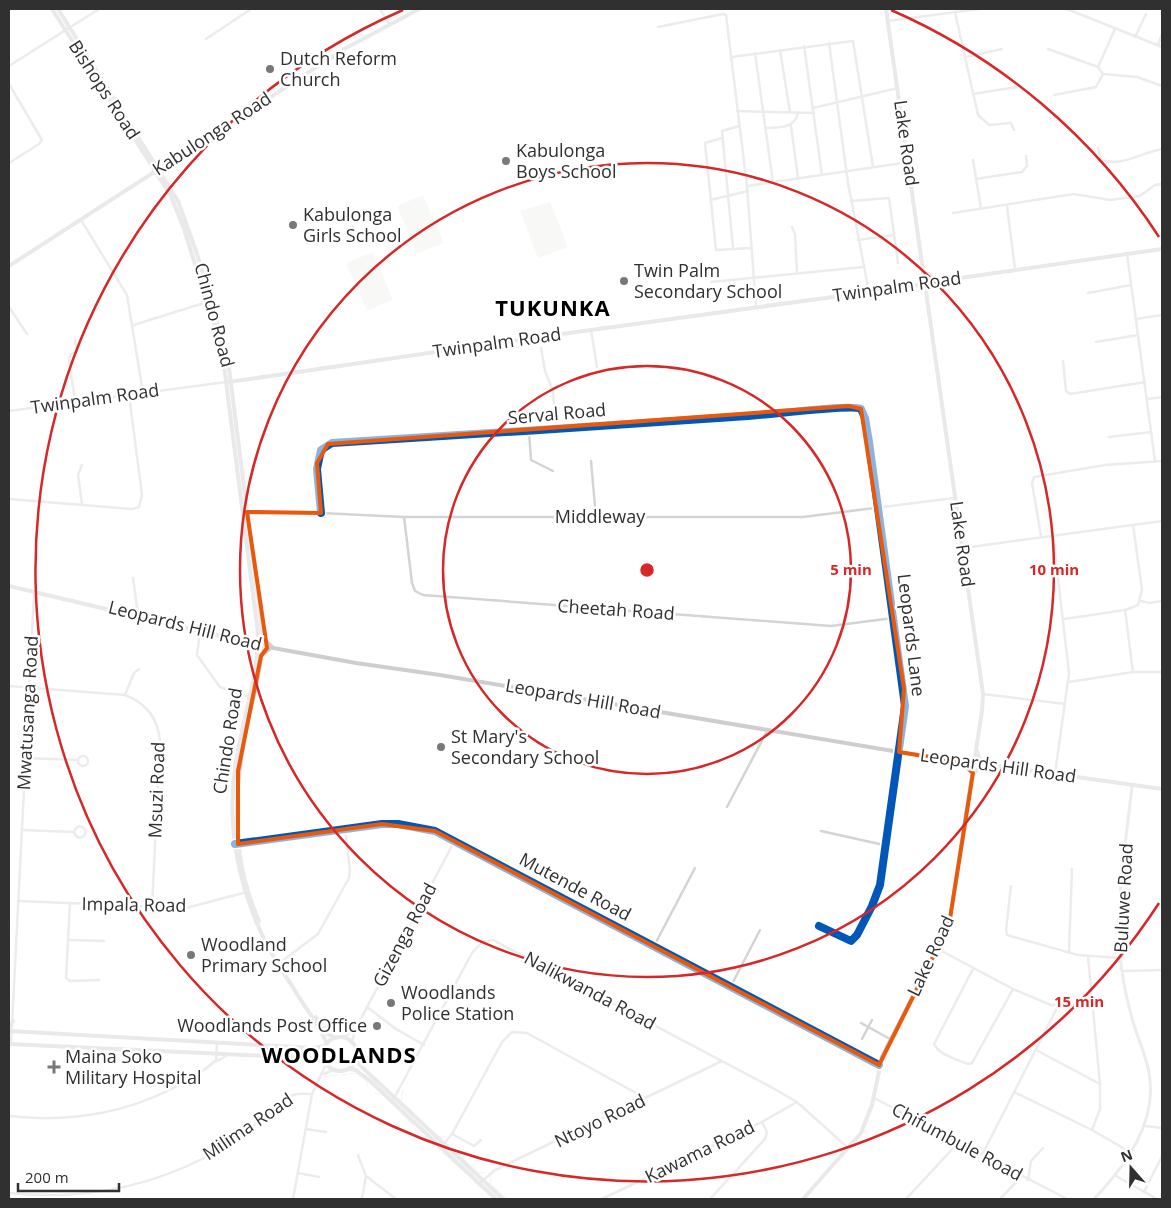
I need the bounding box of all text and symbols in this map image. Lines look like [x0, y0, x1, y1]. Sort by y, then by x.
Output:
street label: Bishops Road [64, 35, 146, 144]
place label: Dutch Reform Church [280, 46, 397, 91]
marker: Dutch Reform Church [264, 63, 276, 75]
street label: Kabulonga Road [148, 86, 275, 181]
street label: Lake Road [889, 98, 925, 187]
place label: Kabulonga Boys School [516, 138, 616, 183]
marker: Kabulonga Boys School [500, 155, 512, 167]
place label: Kabulonga Girls School [303, 202, 402, 247]
marker: Kabulonga Girls School [287, 219, 299, 231]
place label: Twin Palm Secondary School [634, 258, 782, 303]
street label: Chindo Road [189, 260, 240, 370]
street label: Twinpalm Road [831, 265, 963, 307]
marker: Twin Palm Secondary School [618, 275, 630, 287]
district label: TUKUNKA [495, 292, 611, 322]
street label: Twinpalm Road [431, 321, 563, 363]
street label: Twinpalm Road [29, 377, 161, 419]
street label: Serval Road [507, 397, 607, 429]
street label: Lake Road [945, 499, 981, 588]
street label: Middleway [555, 504, 646, 528]
text: 5 min [830, 559, 872, 579]
text: 10 min [1029, 559, 1079, 579]
centre of rings [638, 561, 656, 579]
street label: Leopards Lane [893, 572, 931, 698]
street label: Cheetah Road [557, 593, 676, 625]
street label: Leopards Hill Road [106, 594, 265, 656]
street label: Mwatusanga Road [11, 635, 43, 791]
street label: Leopards Hill Road [504, 673, 663, 724]
street label: Chindo Road [207, 686, 247, 796]
place label: St Mary's Secondary School [451, 724, 599, 769]
street label: Msuzi Road [142, 741, 170, 839]
marker: St Mary's Secondary School [435, 741, 447, 753]
street label: Leopards Hill Road [918, 742, 1078, 788]
street label: Buluwe Road [1108, 842, 1138, 953]
street label: Mutende Road [515, 847, 636, 926]
street label: Gizenga Road [367, 878, 442, 991]
street label: Impala Road [81, 891, 187, 917]
street label: Lake Road [901, 911, 959, 1000]
place label: Woodland Primary School [201, 932, 327, 977]
street label: Nalikwanda Road [520, 945, 660, 1035]
marker: Woodland Primary School [185, 949, 197, 961]
place label: Woodlands Police Station [401, 980, 514, 1025]
text: 15 min [1054, 991, 1104, 1011]
marker: Woodlands Police Station [385, 997, 397, 1009]
place label: Woodlands Post Office [177, 1013, 367, 1037]
marker: Woodlands Post Office [371, 1020, 383, 1032]
district label: WOODLANDS [261, 1039, 417, 1069]
place label: Maina Soko Military Hospital [65, 1044, 202, 1089]
marker: Maina Soko Military Hospital [47, 1060, 61, 1074]
street label: Milima Road [198, 1087, 297, 1165]
street label: Ntoyo Road [550, 1088, 649, 1152]
street label: Chifumbule Road [888, 1096, 1027, 1186]
street label: Kawama Road [641, 1114, 758, 1188]
north arrow [1106, 1143, 1156, 1193]
text: N [1118, 1144, 1135, 1166]
scale bar [18, 1160, 119, 1192]
text: 200 m [25, 1167, 69, 1187]

